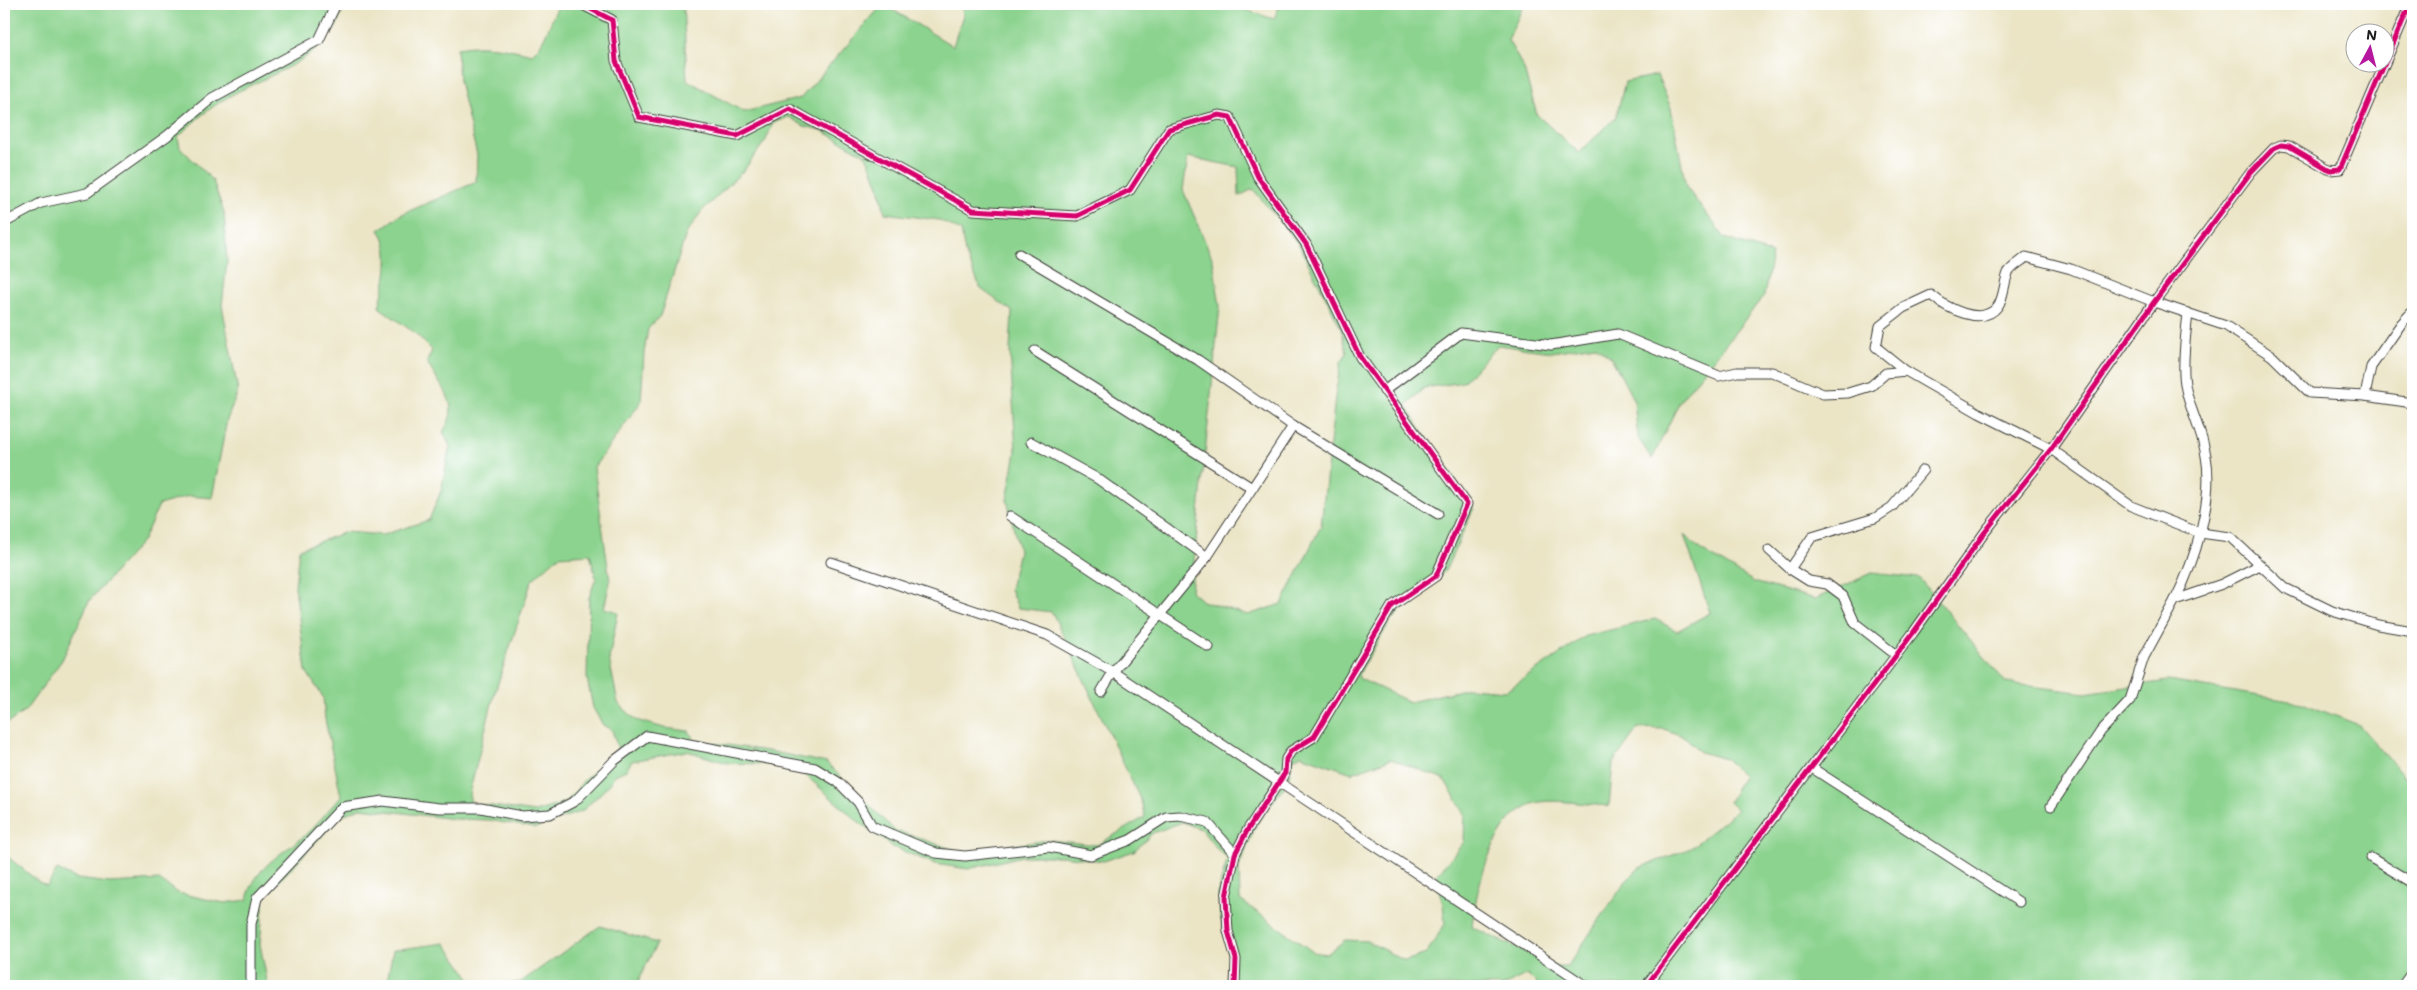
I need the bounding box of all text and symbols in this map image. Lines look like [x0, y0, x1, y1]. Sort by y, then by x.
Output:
north arrow [2344, 22, 2394, 72]
text: N [2365, 25, 2378, 45]

